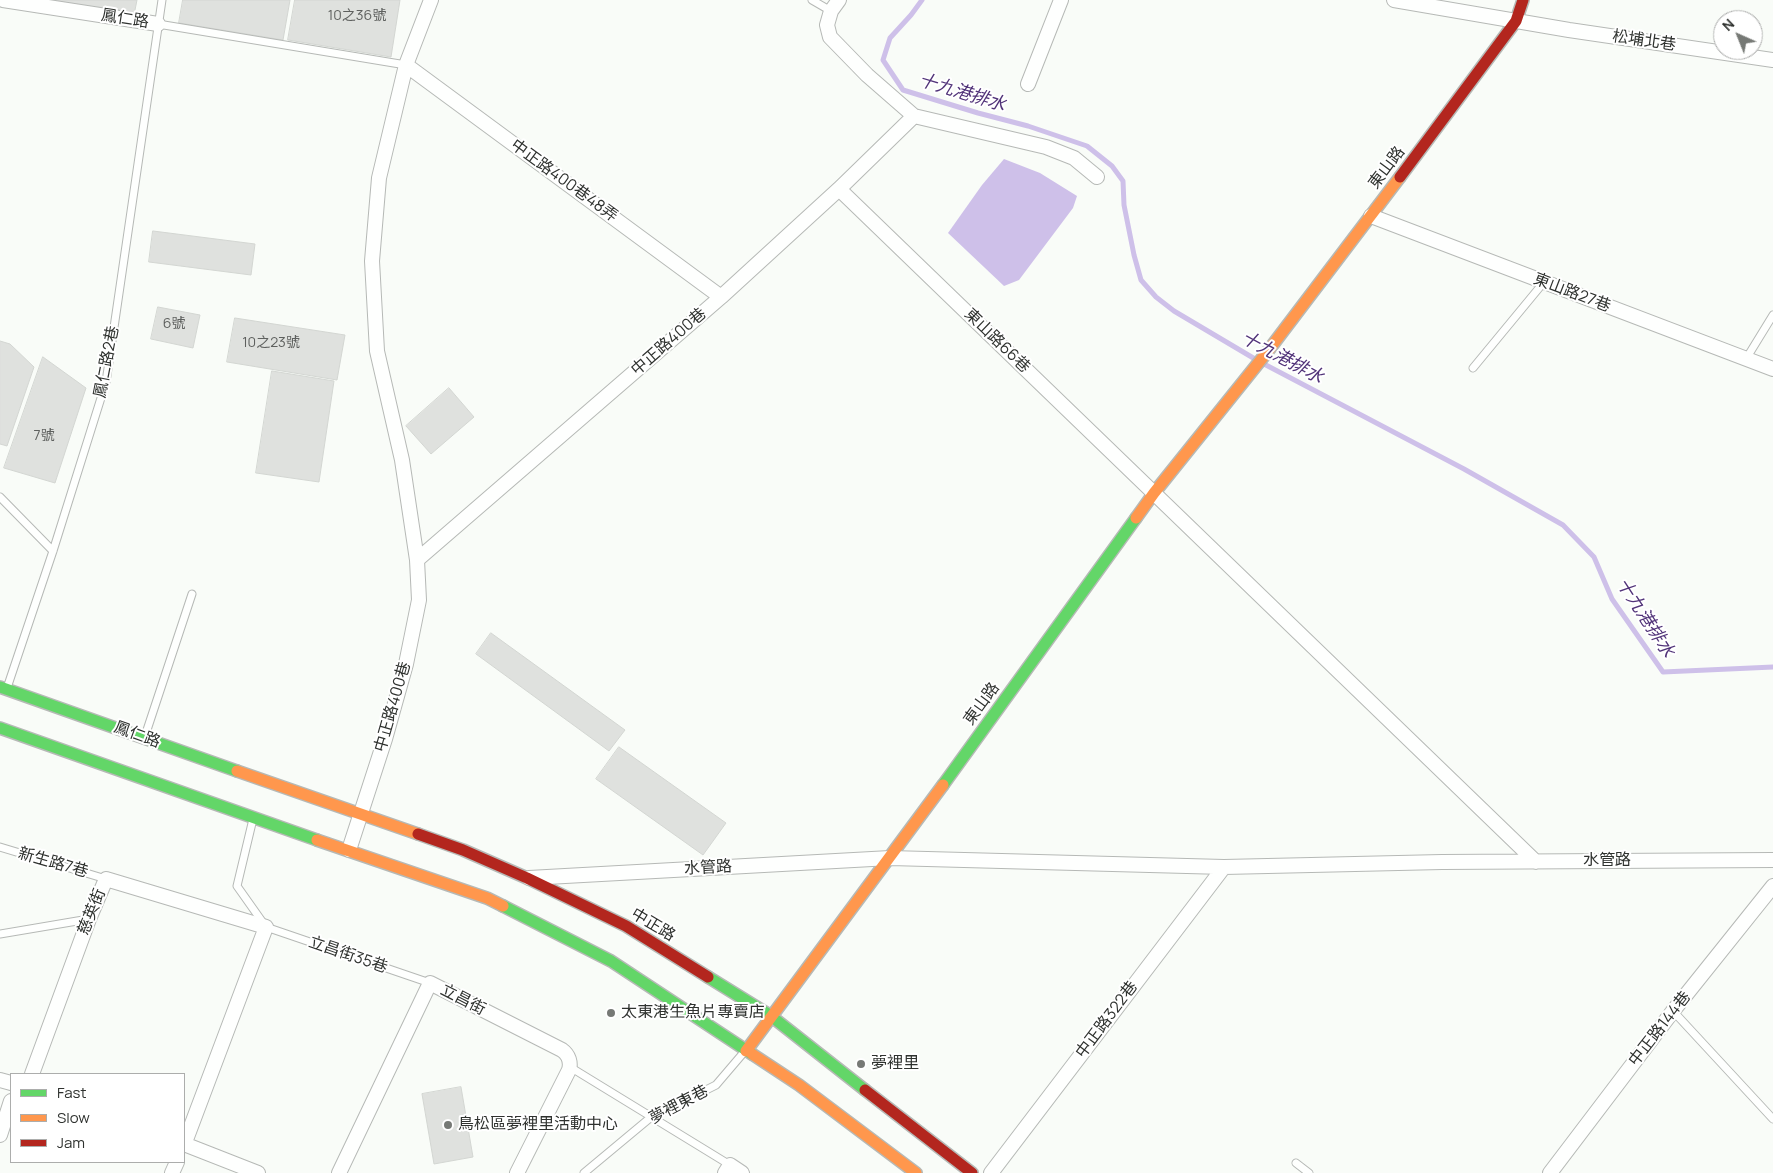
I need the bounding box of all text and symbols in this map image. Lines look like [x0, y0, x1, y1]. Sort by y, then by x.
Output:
street label: 鳳仁路 [100, 6, 150, 32]
house number: 10之36號 [328, 8, 386, 24]
north arrow [1713, 10, 1763, 60]
text: N [1718, 14, 1738, 35]
street label: 松埔北巷 [1611, 27, 1677, 55]
water label: 十九港排水 [916, 70, 1008, 116]
street label: 中正路400巷48弄 [507, 136, 621, 226]
street label: 東山路 [1365, 143, 1409, 193]
street label: 東山路27巷 [1531, 269, 1613, 317]
street label: 中正路400巷 [628, 304, 710, 380]
street label: 東山路66巷 [960, 305, 1034, 377]
house number: 6號 [163, 316, 185, 332]
street label: 鳳仁路2巷 [91, 324, 123, 400]
water label: 十九港排水 [1237, 327, 1327, 389]
house number: 10之23號 [242, 335, 300, 351]
house number: 7號 [33, 428, 55, 444]
water label: 十九港排水 [1611, 574, 1679, 662]
street label: 中正路400巷 [371, 660, 415, 754]
street label: 東山路 [960, 679, 1004, 729]
street label: 鳳仁路 [111, 718, 163, 752]
street label: 新生路7巷 [16, 844, 90, 882]
street label: 水管路 [1583, 851, 1631, 871]
street label: 水管路 [684, 857, 732, 879]
street label: 慈英街 [74, 886, 110, 938]
street label: 中正路 [627, 904, 679, 946]
street label: 立昌街35巷 [306, 933, 390, 977]
street label: 中正路322巷 [1072, 978, 1142, 1062]
street label: 立昌街 [437, 981, 489, 1019]
street label: 中正路144巷 [1625, 988, 1695, 1070]
place label: 太東港生魚片專賣店 [621, 1003, 765, 1023]
marker: 太東港生魚片專賣店 [605, 1007, 617, 1019]
place label: 夢裡里 [871, 1054, 919, 1074]
marker: 夢裡里 [855, 1058, 867, 1070]
legend [10, 1073, 185, 1163]
text: Fast [57, 1082, 86, 1103]
street label: 夢裡東巷 [646, 1082, 712, 1128]
text: Slow [57, 1107, 90, 1128]
place label: 鳥松區夢裡里活動中心 [458, 1115, 618, 1135]
marker: 鳥松區夢裡里活動中心 [442, 1119, 454, 1131]
text: Jam [57, 1132, 85, 1153]

